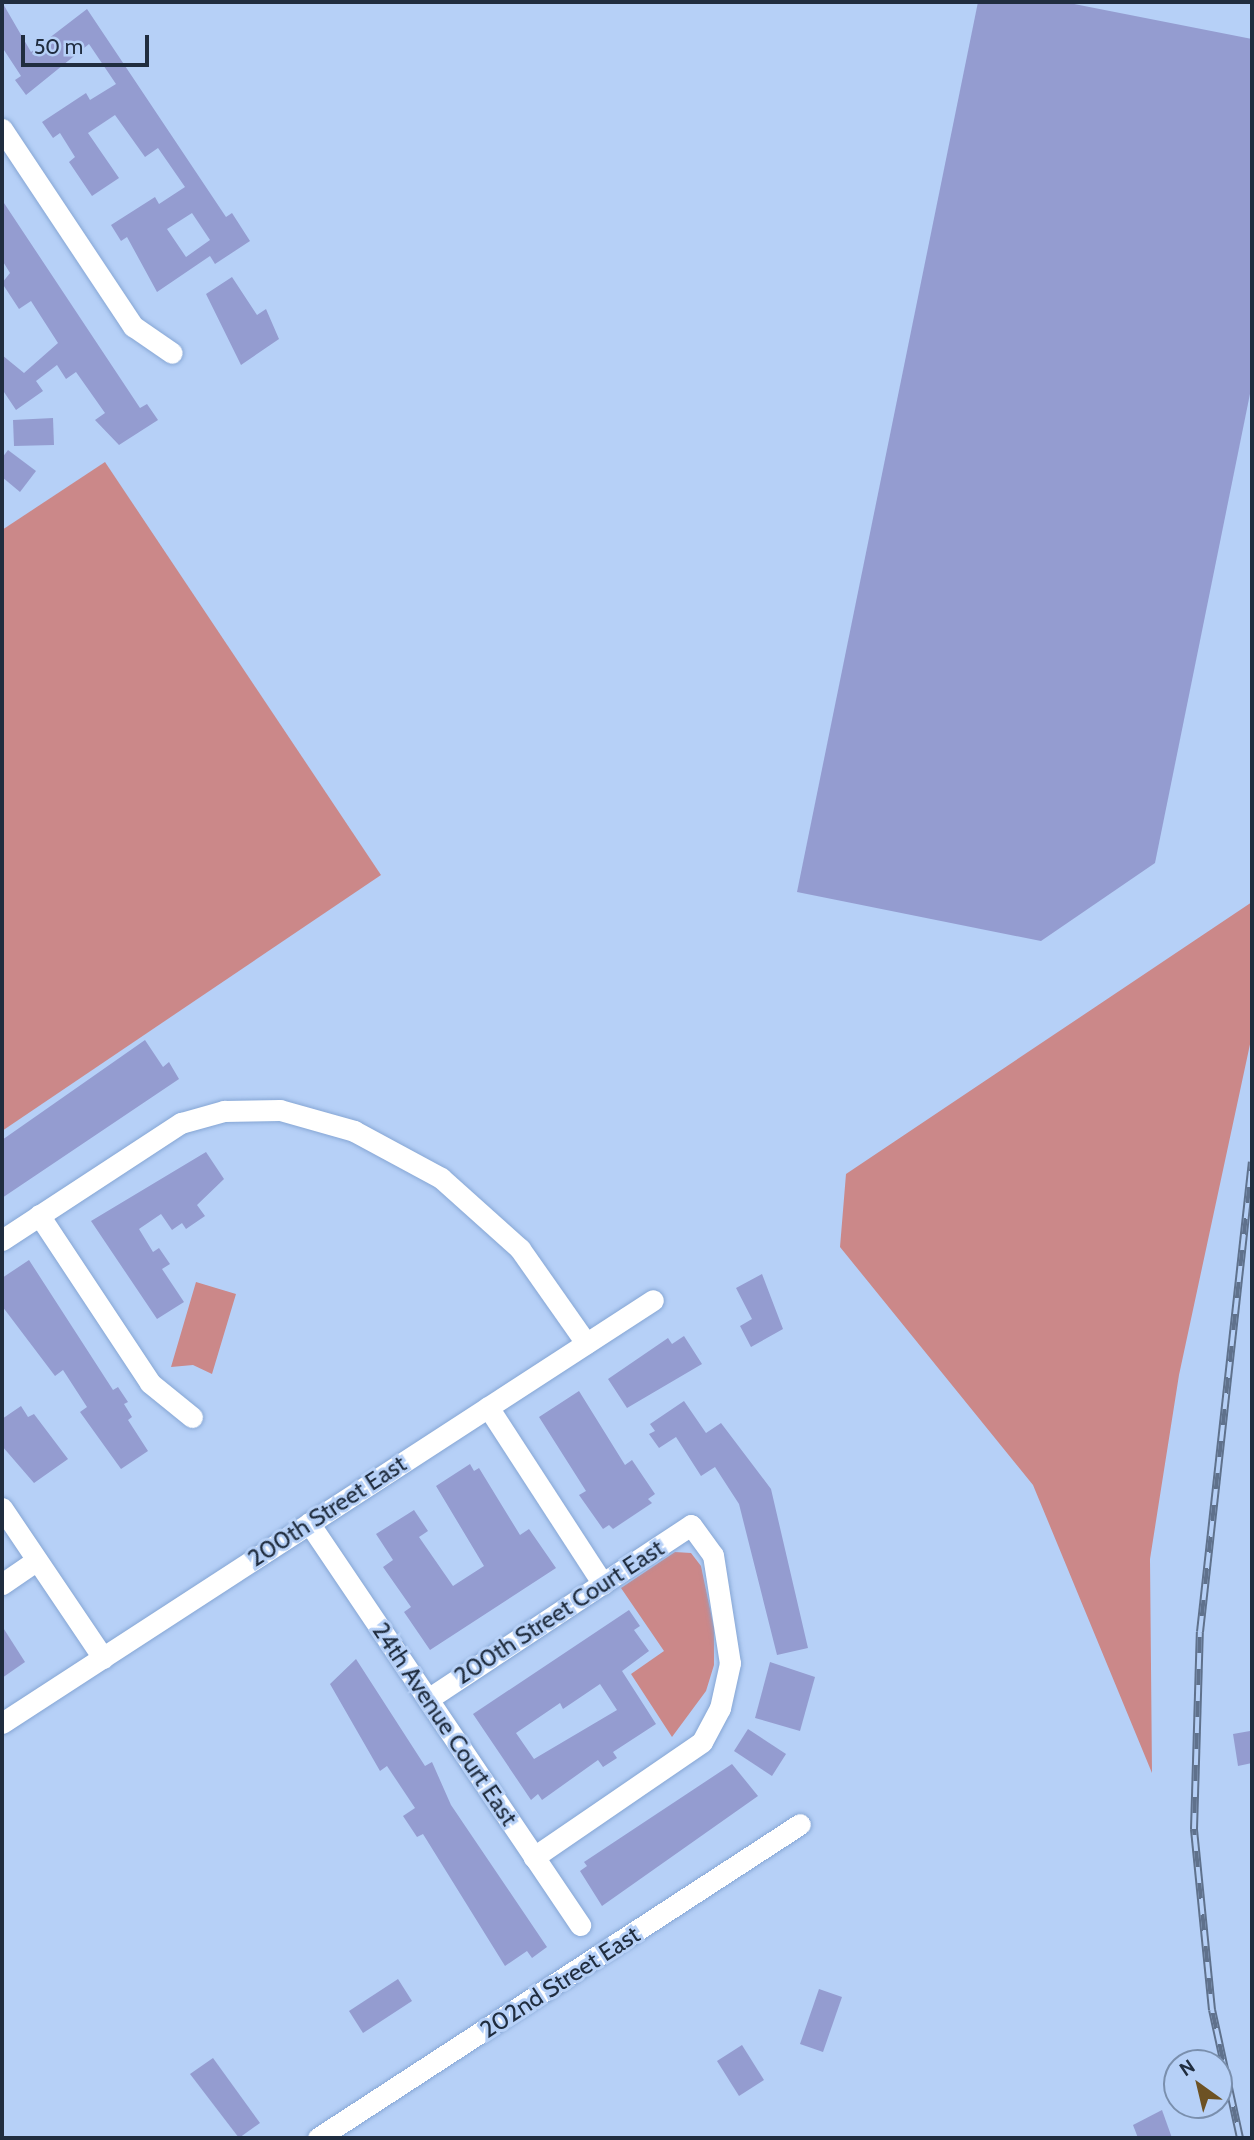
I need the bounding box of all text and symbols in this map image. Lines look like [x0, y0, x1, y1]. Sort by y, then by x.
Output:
scale bar [24, 21, 152, 65]
text: 50 m [34, 34, 83, 59]
street label: 200th Street East [243, 1449, 411, 1573]
street label: 200th Street Court East [449, 1534, 669, 1690]
street label: 24th Avenue Court East [366, 1617, 524, 1831]
street label: 202nd Street East [475, 1920, 645, 2044]
north arrow [1163, 2049, 1233, 2119]
text: N [1175, 2055, 1199, 2081]

